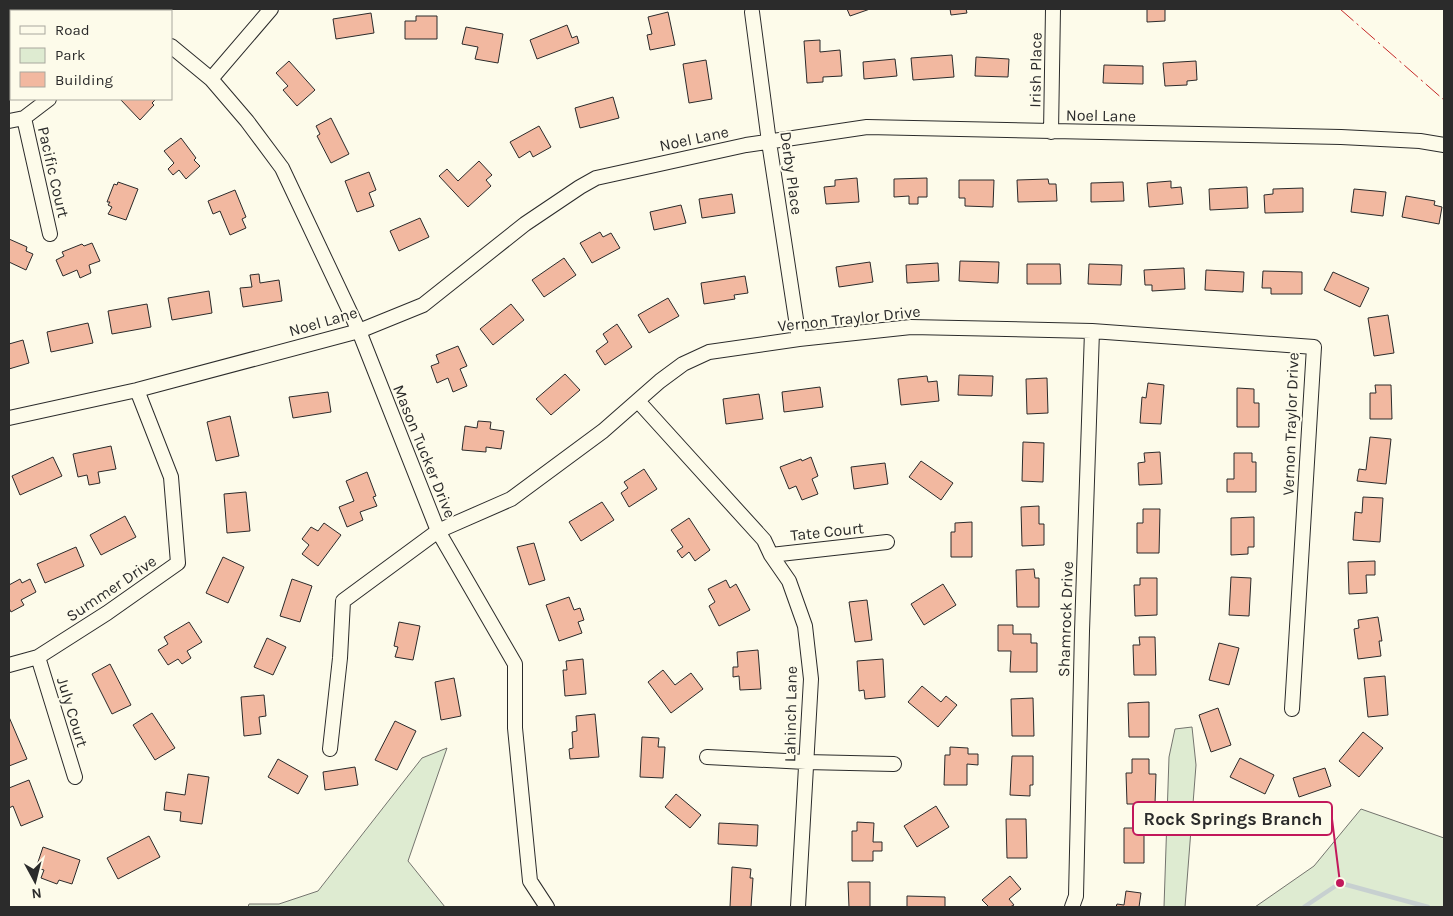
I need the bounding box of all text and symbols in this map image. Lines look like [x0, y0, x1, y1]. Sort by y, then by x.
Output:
legend [10, 10, 172, 100]
text: Road [55, 21, 90, 39]
street label: Irish Place [1025, 32, 1046, 108]
text: Park [55, 46, 85, 64]
text: Building [55, 71, 113, 89]
street label: Noel Lane [1066, 105, 1136, 126]
street label: Noel Lane [658, 122, 730, 155]
street label: Pacific Court [34, 125, 73, 220]
street label: Derby Place [776, 130, 807, 216]
street label: Vernon Traylor Drive [777, 302, 921, 335]
street label: Noel Lane [287, 303, 360, 340]
street label: Vernon Traylor Drive [1279, 352, 1302, 496]
street label: Mason Tucker Drive [389, 382, 460, 521]
street label: Tate Court [790, 518, 865, 545]
street label: Summer Drive [63, 551, 160, 625]
street label: Shamrock Drive [1054, 561, 1077, 677]
street label: Lahinch Lane [780, 666, 801, 762]
street label: July Court [53, 675, 92, 749]
callout: Rock Springs Branch [1133, 802, 1332, 835]
text: Rock Springs Branch [1144, 808, 1322, 830]
north arrow [10, 856, 60, 906]
text: N [31, 884, 43, 902]

